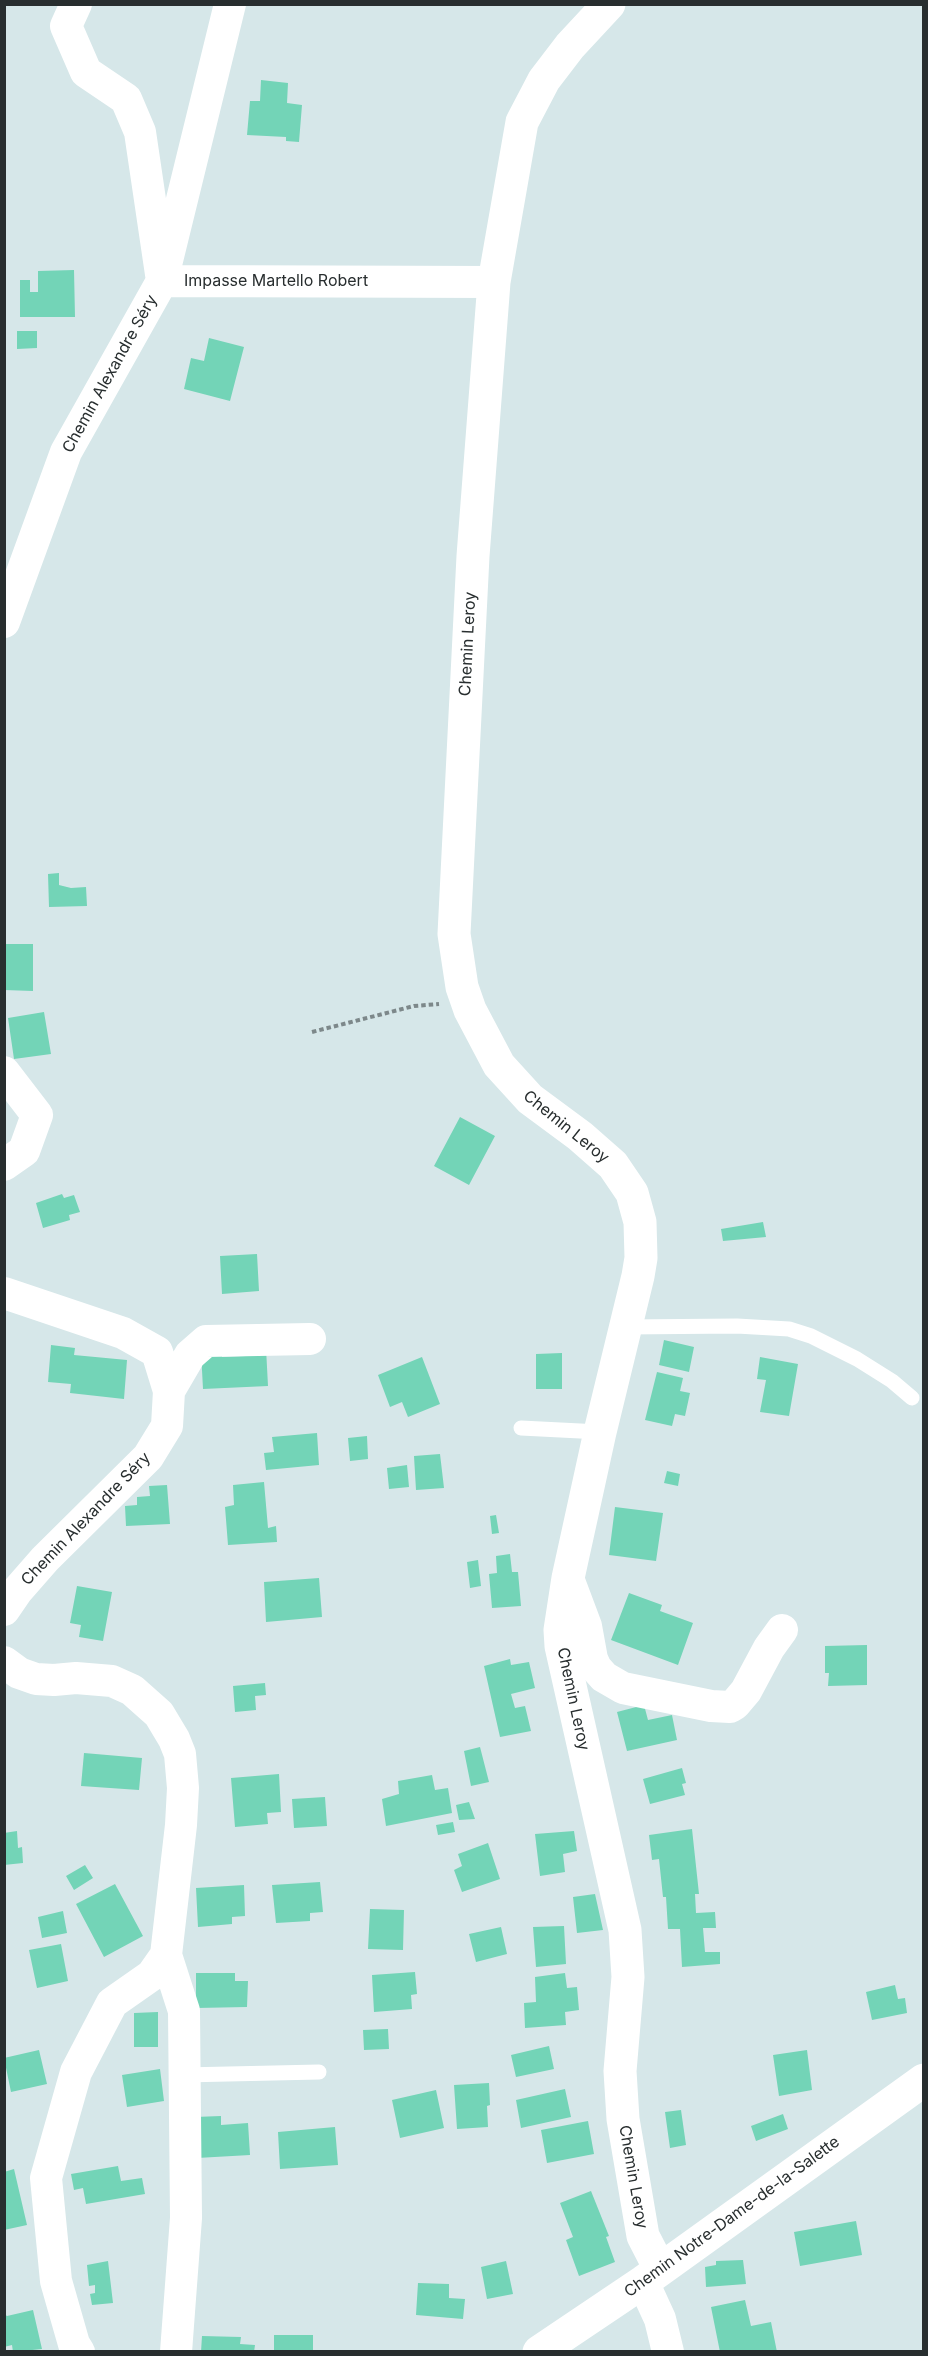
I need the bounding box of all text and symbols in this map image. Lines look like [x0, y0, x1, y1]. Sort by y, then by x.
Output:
street label: Impasse Martello Robert [184, 271, 368, 291]
street label: Chemin Alexandre Séry [59, 292, 161, 456]
street label: Chemin Leroy [456, 591, 480, 697]
street label: Chemin Leroy [519, 1087, 613, 1167]
street label: Chemin Alexandre Séry [17, 1448, 155, 1590]
street label: Chemin Leroy [553, 1646, 593, 1752]
street label: Chemin Leroy [614, 2124, 652, 2230]
street label: Chemin Notre-Dame-de-la-Salette [621, 2132, 843, 2302]

